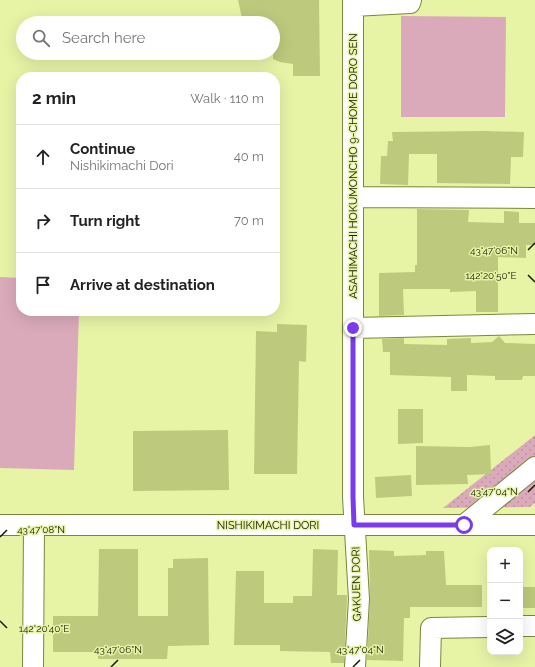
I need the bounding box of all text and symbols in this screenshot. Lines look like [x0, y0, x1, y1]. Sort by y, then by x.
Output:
search box [16, 16, 280, 60]
icon: search [30, 27, 52, 49]
text: Search here [62, 29, 145, 47]
street label: ASAHIMACHI HOKUMONCHO 9-CHOME DORO SEN [347, 33, 360, 299]
text: 2 min [32, 88, 76, 108]
text: Walk · 110 m [190, 91, 264, 106]
text: Continue [70, 140, 135, 158]
icon: ahead [32, 146, 54, 168]
text: 40 m [234, 149, 264, 164]
text: Nishikimachi Dori [70, 158, 174, 173]
icon: right [32, 210, 54, 232]
text: Turn right [70, 212, 140, 230]
text: 70 m [234, 213, 264, 228]
text: 43°47'06"N [470, 245, 518, 256]
text: 142°20'50"E [465, 270, 517, 281]
icon: arrive [32, 274, 54, 296]
text: Arrive at destination [70, 276, 215, 294]
route end [344, 319, 362, 337]
text: 43°47'04"N [470, 486, 518, 497]
route start [455, 516, 473, 534]
street label: NISHIKIMACHI DORI [217, 519, 319, 532]
text: 43°47'08"N [17, 524, 65, 535]
street label: GAKUEN DORI [349, 547, 364, 621]
map controls [487, 547, 523, 655]
button: + [487, 547, 523, 583]
button: − [487, 583, 523, 619]
button: layers [487, 619, 523, 655]
text: 142°20'40"E [19, 623, 69, 634]
text: 43°47'06"N [94, 644, 142, 655]
text: 43°47'04"N [336, 644, 384, 655]

